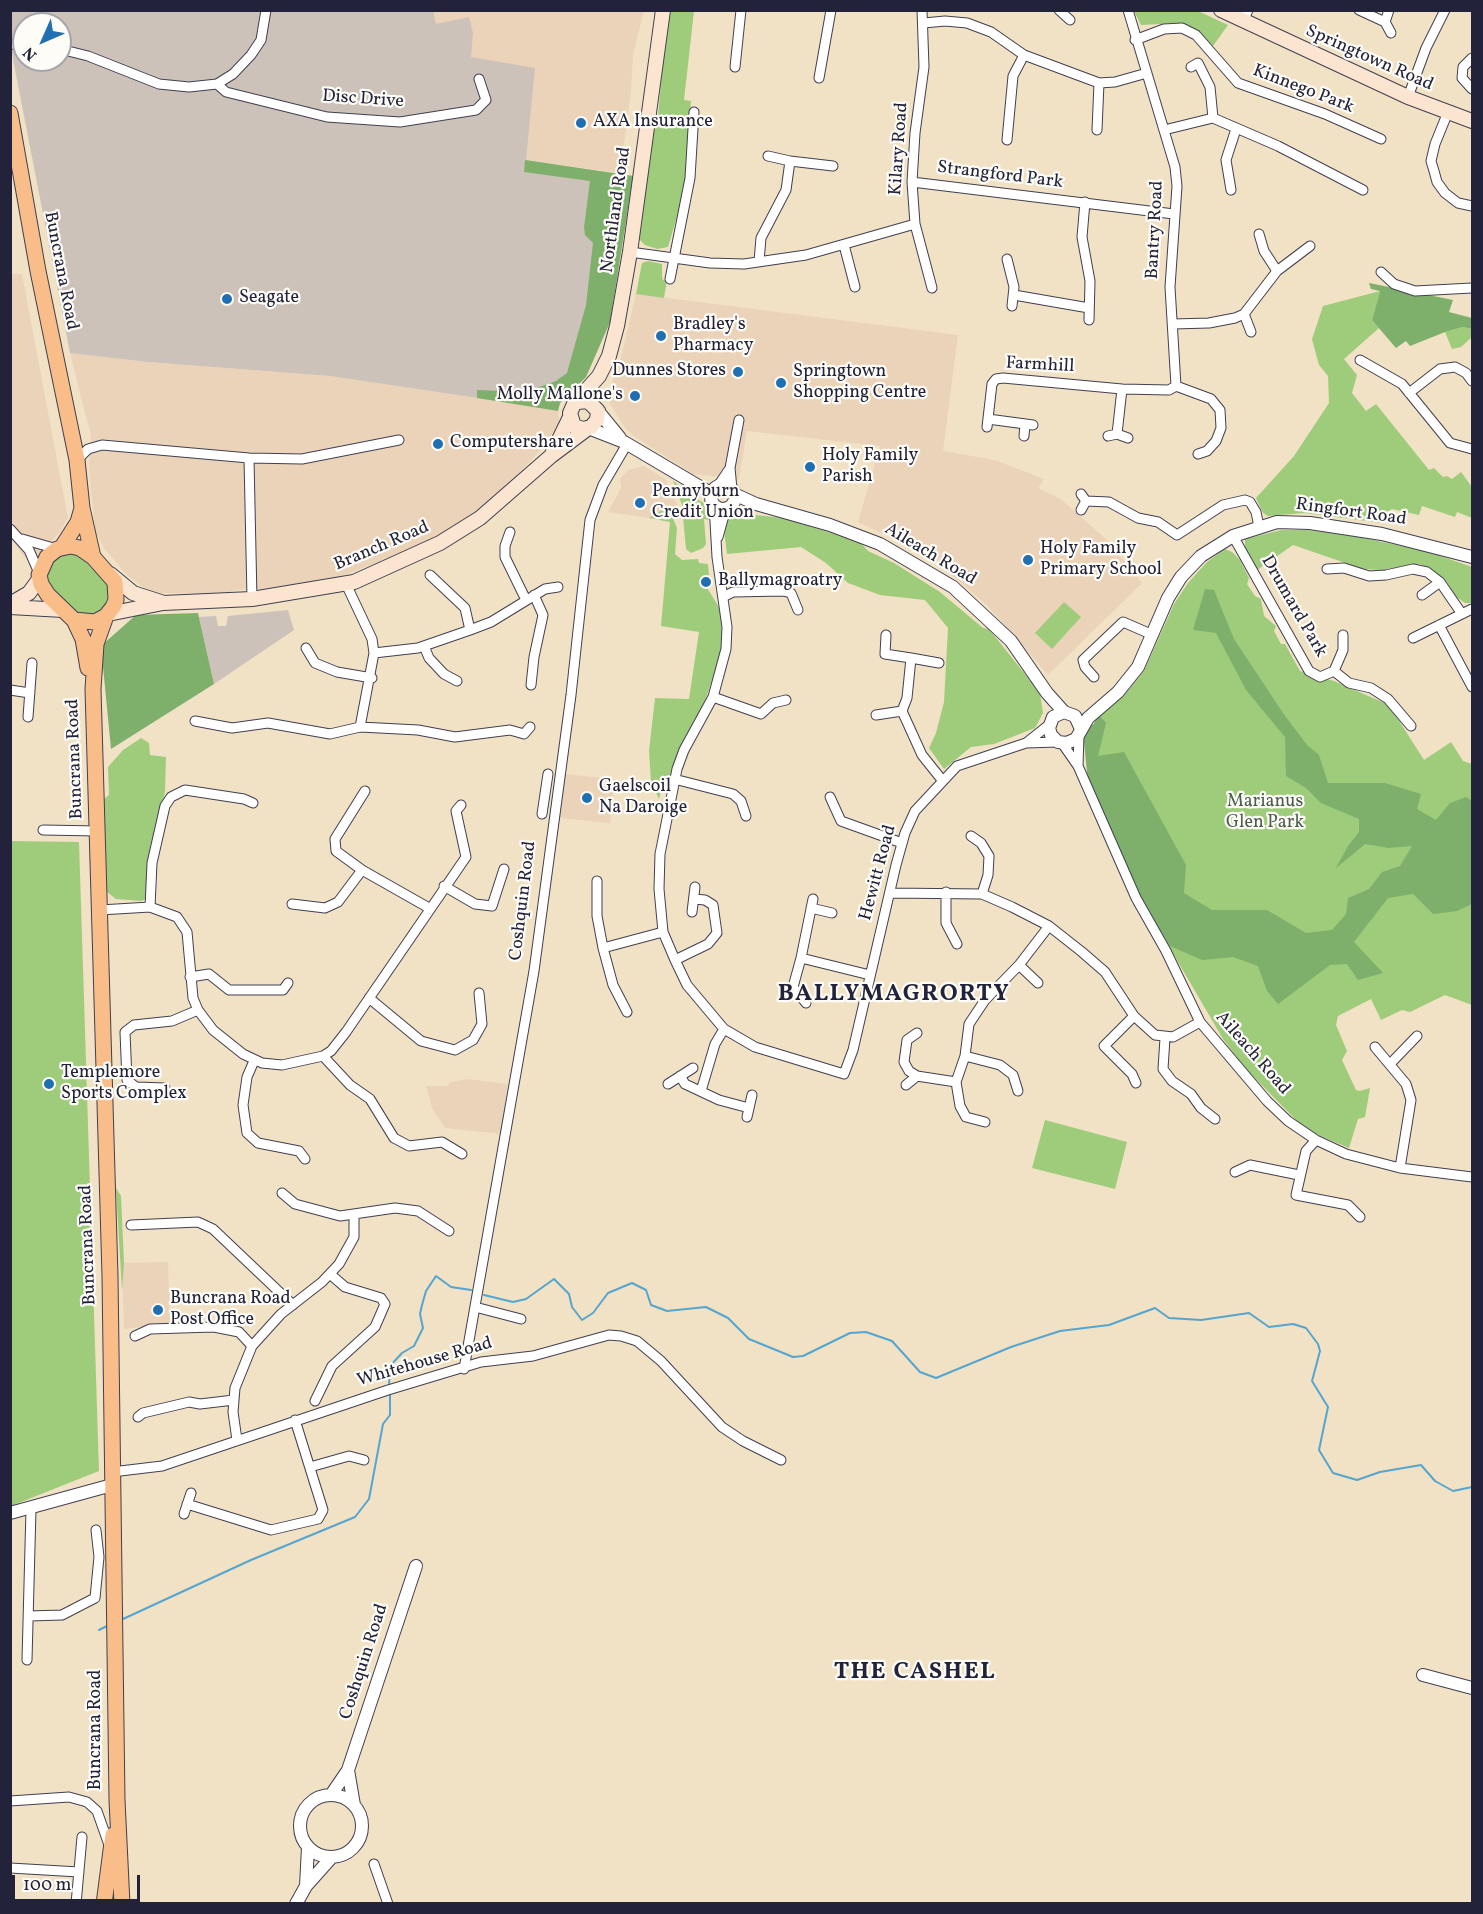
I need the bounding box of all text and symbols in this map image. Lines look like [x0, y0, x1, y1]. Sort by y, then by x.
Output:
north arrow [12, 12, 72, 72]
street label: Springtown Road [1302, 21, 1436, 97]
text: N [19, 41, 43, 65]
street label: Kinnego Park [1249, 61, 1357, 119]
street label: Disc Drive [321, 86, 405, 114]
street label: Kilary Road [886, 102, 914, 196]
place label: AXA Insurance [593, 112, 713, 134]
marker: AXA Insurance [574, 116, 588, 130]
street label: Northland Road [597, 146, 637, 274]
street label: Strangford Park [936, 158, 1064, 194]
street label: Bantry Road [1143, 180, 1169, 280]
street label: Buncrana Road [38, 210, 82, 332]
place label: Seagate [239, 288, 299, 310]
marker: Seagate [220, 292, 234, 306]
place label: Bradley's Pharmacy [673, 315, 753, 358]
marker: Bradley's Pharmacy [654, 329, 668, 343]
street label: Farmhill [1005, 353, 1075, 379]
place label: Dunnes Stores [612, 361, 726, 383]
place label: Springtown Shopping Centre [793, 362, 926, 404]
marker: Dunnes Stores [731, 365, 745, 379]
marker: Springtown Shopping Centre [774, 376, 788, 390]
place label: Molly Mallone's [497, 385, 623, 407]
marker: Molly Mallone's [628, 389, 642, 403]
place label: Computershare [450, 433, 573, 455]
marker: Computershare [431, 437, 445, 451]
place label: Holy Family Parish [822, 446, 918, 488]
marker: Holy Family Parish [803, 460, 817, 474]
place label: Pennyburn Credit Union [652, 482, 754, 524]
street label: Ringfort Road [1294, 495, 1408, 531]
marker: Pennyburn Credit Union [633, 496, 647, 510]
street label: Branch Road [331, 517, 433, 577]
street label: Aileach Road [880, 519, 980, 591]
place label: Holy Family Primary School [1040, 539, 1162, 582]
street label: Drumard Park [1255, 552, 1331, 662]
marker: Holy Family Primary School [1021, 553, 1035, 567]
place label: Ballymagroatry [718, 571, 842, 593]
marker: Ballymagroatry [699, 575, 713, 589]
street label: Buncrana Road [63, 698, 89, 820]
place label: Gaelscoil Na Daroige [599, 777, 687, 820]
marker: Gaelscoil Na Daroige [580, 791, 594, 805]
park label: Marianus Glen Park [1226, 792, 1304, 834]
street label: Hewitt Road [856, 823, 902, 923]
street label: Coshquin Road [506, 840, 542, 962]
district label: BALLYMAGRORTY [778, 982, 1010, 1010]
street label: Aileach Road [1210, 1008, 1294, 1100]
place label: Templemore Sports Complex [61, 1063, 187, 1106]
marker: Templemore Sports Complex [42, 1077, 56, 1091]
street label: Buncrana Road [76, 1184, 102, 1306]
place label: Buncrana Road Post Office [170, 1289, 291, 1332]
marker: Buncrana Road Post Office [151, 1303, 165, 1317]
street label: Whitehouse Road [355, 1333, 495, 1393]
street label: Coshquin Road [336, 1602, 394, 1722]
district label: THE CASHEL [834, 1660, 996, 1688]
street label: Buncrana Road [86, 1670, 108, 1790]
scale bar [15, 1863, 142, 1901]
text: 100 m [23, 1873, 72, 1898]

